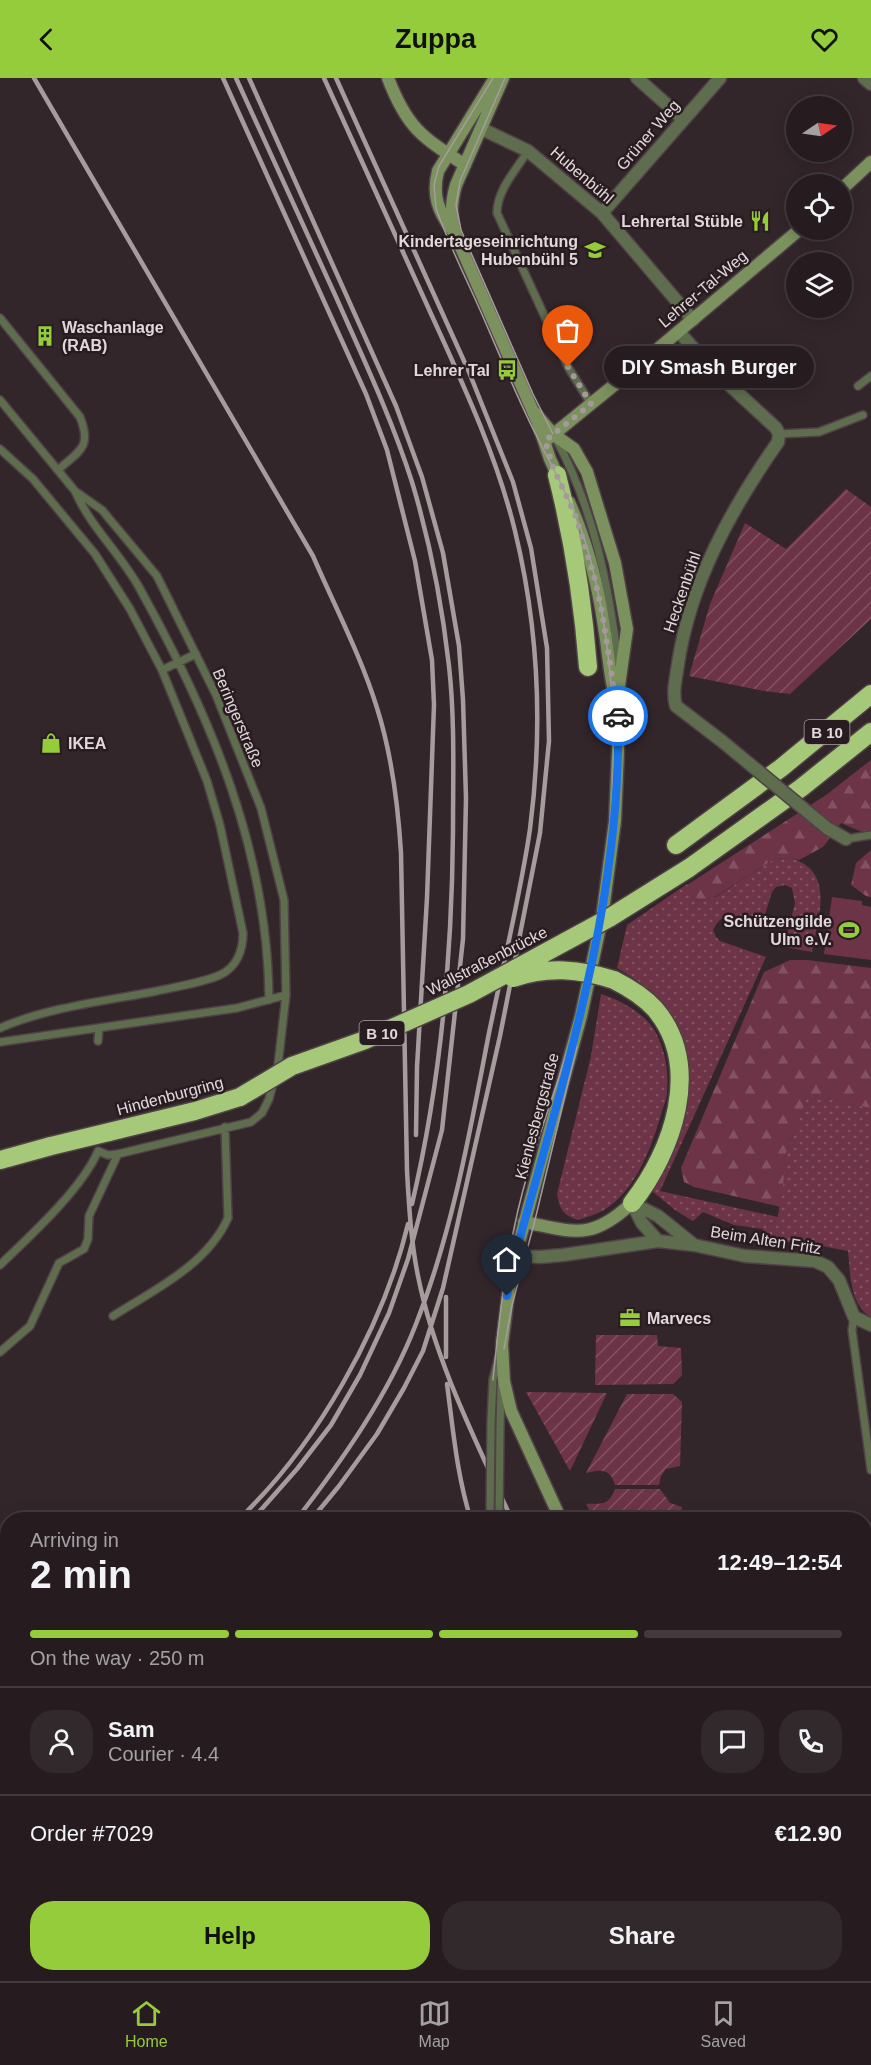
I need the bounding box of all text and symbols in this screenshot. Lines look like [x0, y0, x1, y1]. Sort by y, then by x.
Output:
icon: back [30, 23, 63, 56]
icon: heart [808, 23, 841, 56]
text: Zuppa [395, 24, 476, 54]
north arrow [786, 96, 852, 162]
map controls [786, 96, 852, 318]
street label: Grüner Weg [613, 97, 683, 173]
street label: Hubenbühl [547, 143, 617, 207]
button: locate [786, 174, 852, 240]
restaurant icon: Lehrertal Stüble [748, 209, 772, 233]
place label: Lehrertal Stüble [621, 213, 743, 230]
place label: Kindertageseinrichtung Hubenbühl 5 [398, 233, 578, 268]
school or university icon: Kindertageseinrichtung Hubenbühl 5 [583, 238, 607, 262]
street label: Lehrer-Tal-Weg [655, 247, 751, 331]
button: layers [786, 252, 852, 318]
pin [542, 305, 593, 367]
icon: bag [551, 314, 584, 347]
place label: Waschanlage (RAB) [62, 319, 164, 354]
building icon: Waschanlage (RAB) [33, 324, 57, 348]
callout: DIY Smash Burger [604, 346, 814, 388]
text: DIY Smash Burger [621, 356, 797, 378]
bus stop icon: Lehrer Tal [495, 358, 519, 382]
place label: Lehrer Tal [414, 362, 490, 379]
street label: Heckenbühl [660, 549, 704, 635]
street label: Beringerstraße [210, 666, 267, 770]
courier [588, 686, 648, 746]
icon: car [602, 700, 635, 733]
road number: B 10 [804, 720, 850, 744]
shop icon: IKEA [39, 731, 63, 755]
place label: IKEA [68, 735, 107, 752]
place label: Schützengilde Ulm e.V. [724, 913, 832, 948]
sports icon: Schützengilde Ulm e.V. [837, 918, 861, 942]
street label: Wallstraßenbrücke [424, 923, 550, 999]
road number: B 10 [360, 1021, 404, 1045]
street label: Kienlesbergstraße [512, 1051, 562, 1181]
street label: Hindenburgring [115, 1074, 225, 1118]
street label: Beim Alten Fritz [709, 1223, 823, 1257]
pin [481, 1234, 532, 1296]
icon: home [490, 1243, 523, 1276]
office icon: Marvecs [618, 1306, 642, 1330]
place label: Marvecs [647, 1310, 711, 1327]
text: Arriving in [30, 1529, 119, 1551]
text: 12:49–12:54 [717, 1550, 842, 1575]
text: 2 min [30, 1553, 132, 1596]
text: On the way · 250 m [30, 1647, 205, 1669]
button: person [30, 1710, 93, 1773]
button: chat [701, 1710, 764, 1773]
button: phone [779, 1710, 842, 1773]
text: Sam [108, 1717, 154, 1742]
text: Courier · 4.4 [108, 1743, 219, 1765]
text: Order #7029 [30, 1821, 154, 1846]
text: €12.90 [775, 1821, 842, 1846]
button: Help [30, 1901, 430, 1970]
button: Share [442, 1901, 842, 1970]
tab: Home [125, 1997, 168, 2051]
tab: Map [418, 1997, 451, 2051]
tab: Saved [701, 1997, 746, 2051]

